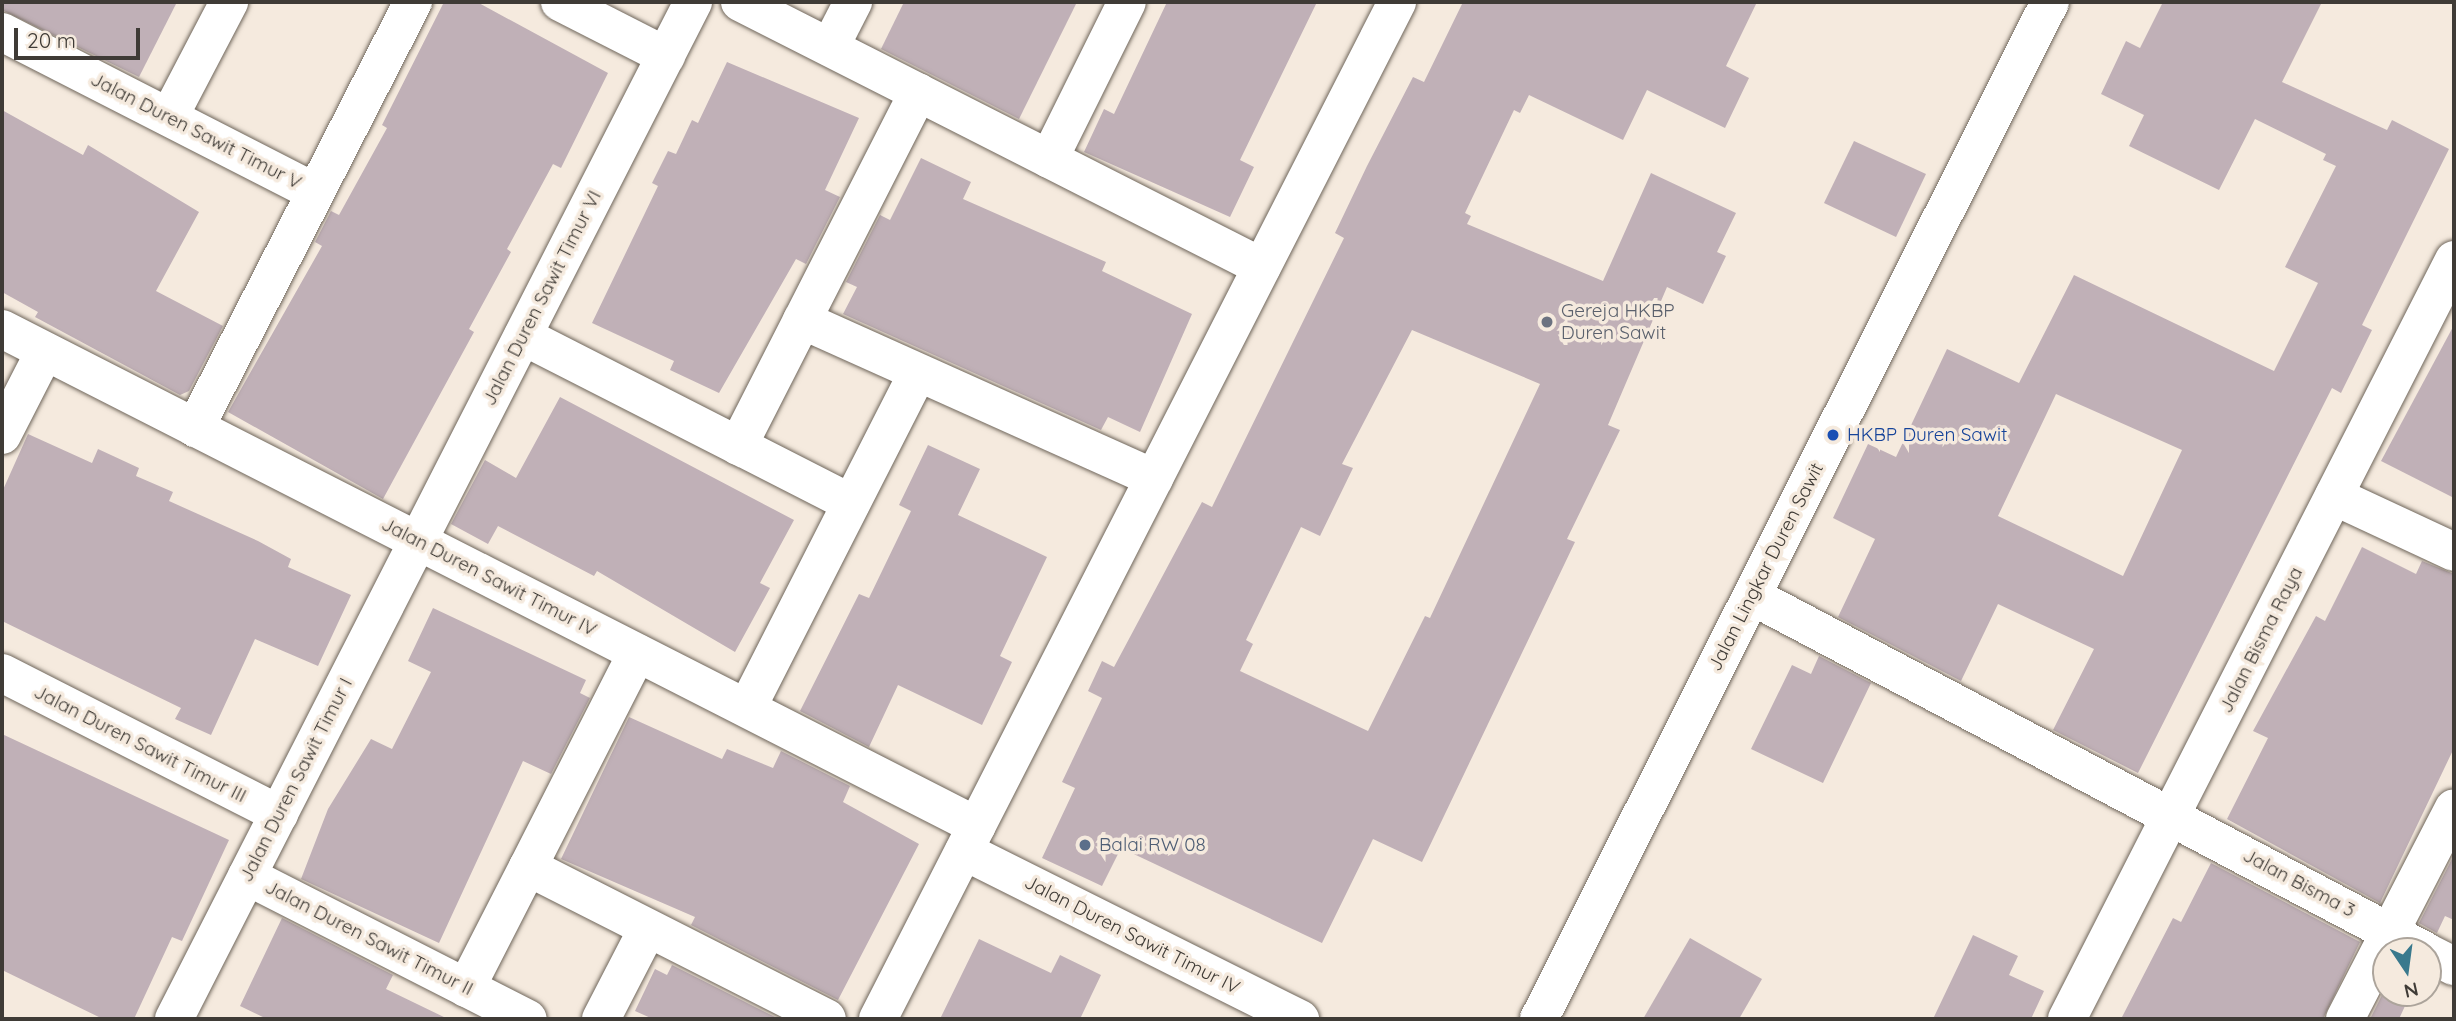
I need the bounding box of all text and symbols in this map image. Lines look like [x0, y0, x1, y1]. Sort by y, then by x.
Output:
scale bar [18, 14, 144, 58]
text: 20 m [27, 27, 76, 53]
street label: Jalan Duren Sawit Timur V [87, 68, 305, 194]
street label: Jalan Duren Sawit Timur VI [478, 187, 606, 409]
place label: Gereja HKBP Duren Sawit [1561, 300, 1675, 344]
marker: Gereja HKBP Duren Sawit [1539, 314, 1555, 330]
place label: HKBP Duren Sawit [1847, 424, 2008, 446]
marker: HKBP Duren Sawit [1825, 427, 1841, 443]
street label: Jalan Lingkar Duren Sawit [1703, 459, 1829, 675]
street label: Jalan Duren Sawit Timur IV [378, 513, 600, 641]
street label: Jalan Bisma Raya [2214, 563, 2308, 717]
street label: Jalan Duren Sawit Timur I [235, 674, 357, 886]
street label: Jalan Duren Sawit Timur III [30, 680, 250, 808]
place label: Balai RW 08 [1099, 834, 1206, 856]
marker: Balai RW 08 [1077, 837, 1093, 853]
street label: Jalan Bisma 3 [2239, 844, 2359, 922]
street label: Jalan Duren Sawit Timur IV [1021, 871, 1243, 999]
street label: Jalan Duren Sawit Timur II [261, 876, 477, 1000]
north arrow [2372, 937, 2442, 1007]
text: N [2402, 977, 2421, 1004]

